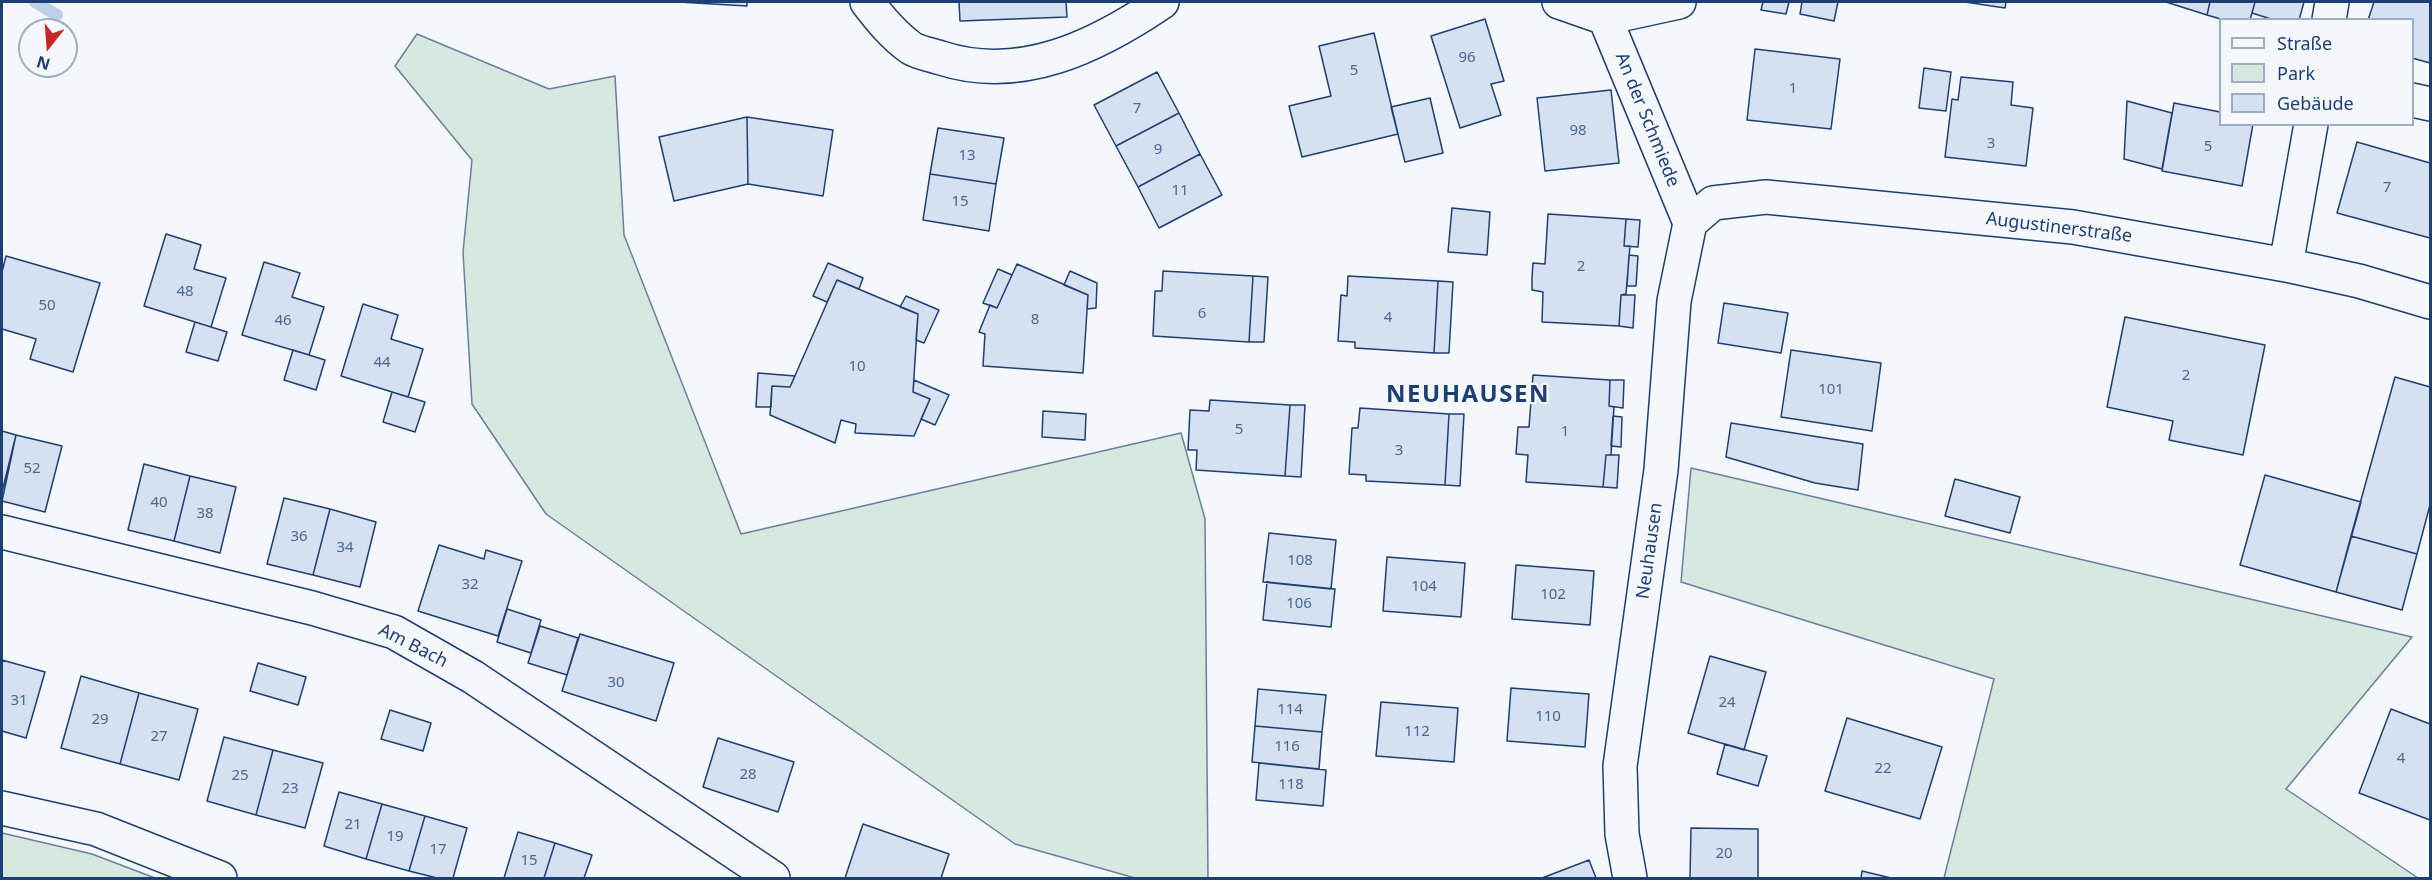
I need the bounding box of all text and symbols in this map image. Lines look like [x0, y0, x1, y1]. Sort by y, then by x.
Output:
north arrow [18, 18, 78, 78]
legend [2219, 18, 2414, 126]
text: Straße [2277, 31, 2332, 55]
house number: 96 [1458, 49, 1476, 67]
street label: An der Schmiede [1610, 50, 1684, 190]
text: N [34, 51, 53, 76]
text: Park [2277, 61, 2315, 85]
house number: 5 [1350, 62, 1358, 80]
house number: 1 [1789, 80, 1797, 98]
text: Gebäude [2277, 91, 2354, 115]
house number: 7 [1133, 100, 1141, 118]
house number: 98 [1569, 122, 1587, 140]
house number: 3 [1987, 135, 1995, 153]
house number: 5 [2204, 138, 2212, 156]
house number: 9 [1154, 141, 1162, 159]
house number: 13 [958, 147, 976, 165]
house number: 7 [2383, 179, 2391, 197]
house number: 11 [1171, 182, 1189, 200]
house number: 15 [951, 193, 969, 211]
street label: Augustinerstraße [1985, 208, 2133, 248]
house number: 2 [1577, 258, 1585, 276]
house number: 48 [176, 283, 194, 301]
house number: 50 [38, 297, 56, 315]
house number: 6 [1198, 305, 1206, 323]
house number: 4 [1384, 309, 1392, 327]
house number: 8 [1031, 311, 1039, 329]
house number: 46 [274, 312, 292, 330]
house number: 44 [373, 354, 391, 372]
house number: 10 [848, 358, 866, 376]
house number: 2 [2182, 367, 2190, 385]
district label: NEUHAUSEN [1386, 381, 1550, 409]
house number: 101 [1818, 381, 1844, 399]
house number: 5 [1235, 421, 1243, 439]
house number: 1 [1561, 423, 1569, 441]
house number: 3 [1395, 442, 1403, 460]
house number: 52 [23, 460, 41, 478]
house number: 40 [150, 494, 168, 512]
street label: Neuhausen [1633, 501, 1667, 601]
house number: 38 [196, 505, 214, 523]
house number: 36 [290, 528, 308, 546]
house number: 34 [336, 539, 354, 557]
house number: 108 [1287, 552, 1313, 570]
house number: 32 [461, 576, 479, 594]
house number: 104 [1411, 578, 1437, 596]
house number: 102 [1540, 586, 1566, 604]
house number: 106 [1286, 595, 1312, 613]
street label: Am Bach [375, 619, 451, 673]
house number: 30 [607, 674, 625, 692]
house number: 31 [10, 692, 28, 710]
house number: 24 [1718, 694, 1736, 712]
house number: 114 [1277, 701, 1303, 719]
house number: 110 [1535, 708, 1561, 726]
house number: 29 [91, 711, 109, 729]
house number: 112 [1404, 723, 1430, 741]
house number: 27 [150, 728, 168, 746]
house number: 116 [1274, 738, 1300, 756]
house number: 4 [2397, 750, 2405, 768]
house number: 22 [1874, 760, 1892, 778]
house number: 28 [739, 766, 757, 784]
house number: 25 [231, 767, 249, 785]
house number: 118 [1278, 776, 1304, 794]
house number: 23 [281, 780, 299, 798]
house number: 21 [344, 816, 362, 834]
house number: 19 [386, 828, 404, 846]
house number: 17 [429, 841, 447, 859]
house number: 20 [1715, 845, 1733, 863]
house number: 15 [520, 852, 538, 870]

